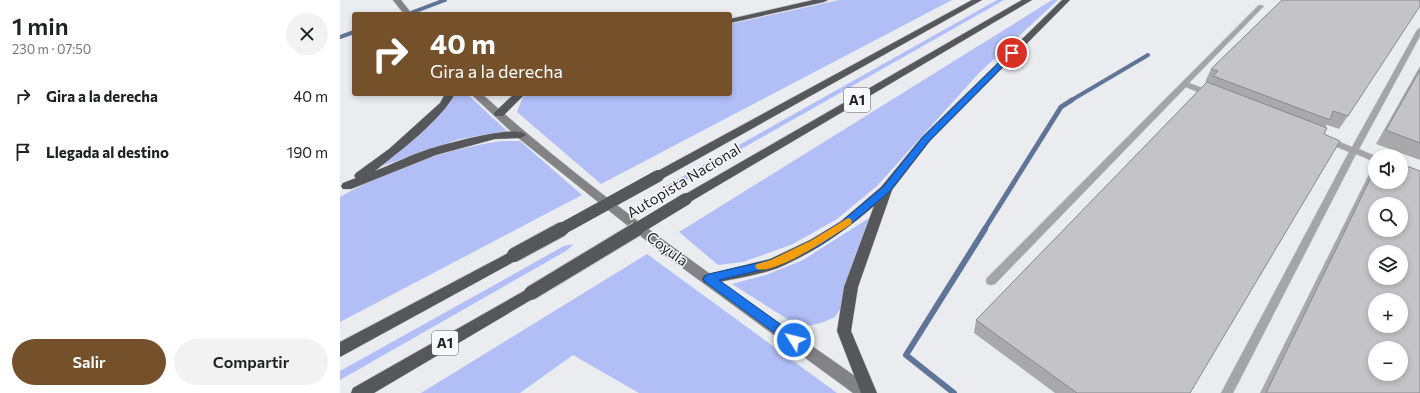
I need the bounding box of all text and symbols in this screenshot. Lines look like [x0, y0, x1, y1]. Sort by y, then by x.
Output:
text: 1 min [12, 11, 69, 40]
button: close [286, 13, 328, 55]
text: 40 m [430, 26, 496, 60]
icon: right [364, 28, 416, 80]
pin [995, 36, 1029, 70]
text: 230 m · 07:50 [12, 41, 91, 57]
icon: arrive [1001, 42, 1023, 64]
text: Gira a la derecha [430, 60, 563, 82]
icon: right [12, 85, 34, 107]
text: Gira a la derecha [46, 87, 158, 105]
text: 40 m [293, 87, 328, 105]
road number: A1 [844, 88, 870, 112]
street label: Autopista Nacional [623, 139, 744, 221]
icon: arrive [12, 141, 34, 163]
text: Llegada al destino [46, 143, 169, 161]
text: 190 m [287, 143, 328, 161]
map controls [1368, 149, 1408, 381]
button: sound [1368, 149, 1408, 189]
button: search [1368, 197, 1408, 237]
street label: Coyula [643, 227, 692, 269]
button: layers [1368, 245, 1408, 285]
button: + [1368, 293, 1408, 333]
position arrow [773, 319, 815, 361]
road number: A1 [432, 331, 458, 355]
button: Salir [12, 339, 166, 385]
button: Compartir [174, 339, 328, 385]
button: − [1368, 341, 1408, 381]

